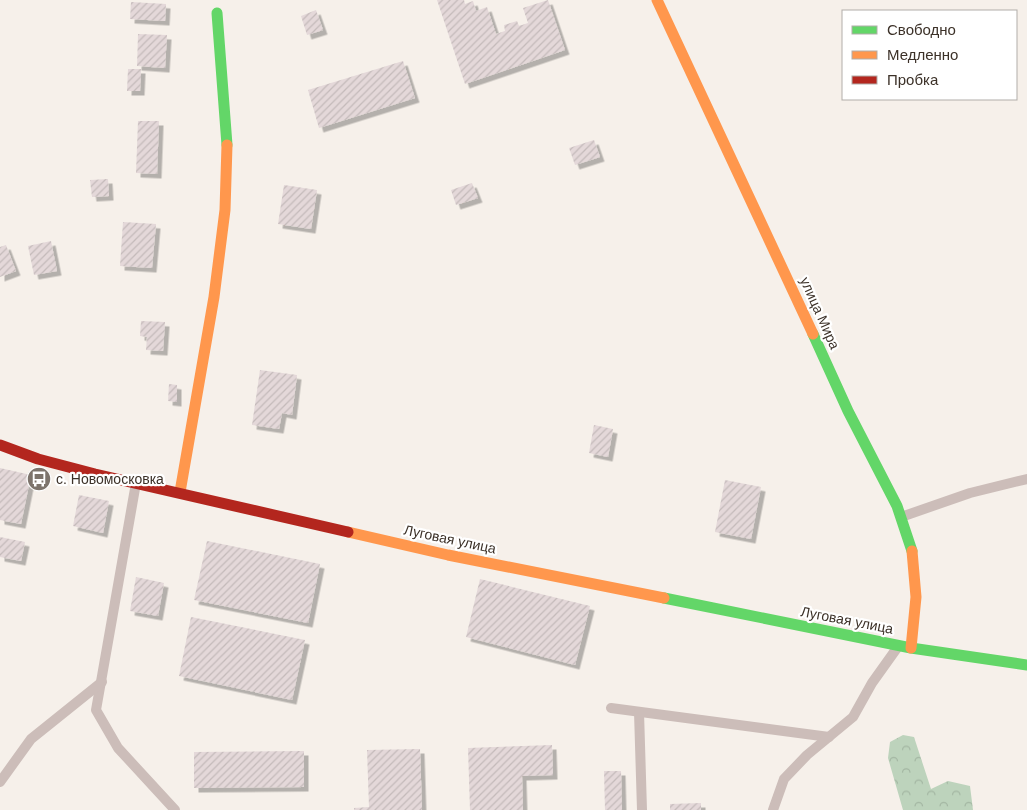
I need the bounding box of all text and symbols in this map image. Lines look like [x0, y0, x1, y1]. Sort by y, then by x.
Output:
legend [842, 10, 1017, 100]
text: Свободно [887, 21, 956, 38]
text: Медленно [887, 46, 958, 63]
text: Пробка [887, 71, 939, 88]
street label: улица Мира [797, 274, 843, 352]
bus stop icon: с. Новомосковка [26, 466, 52, 492]
place label: с. Новомосковка [56, 471, 164, 487]
street label: Луговая улица [402, 521, 498, 557]
street label: Луговая улица [799, 603, 895, 637]

